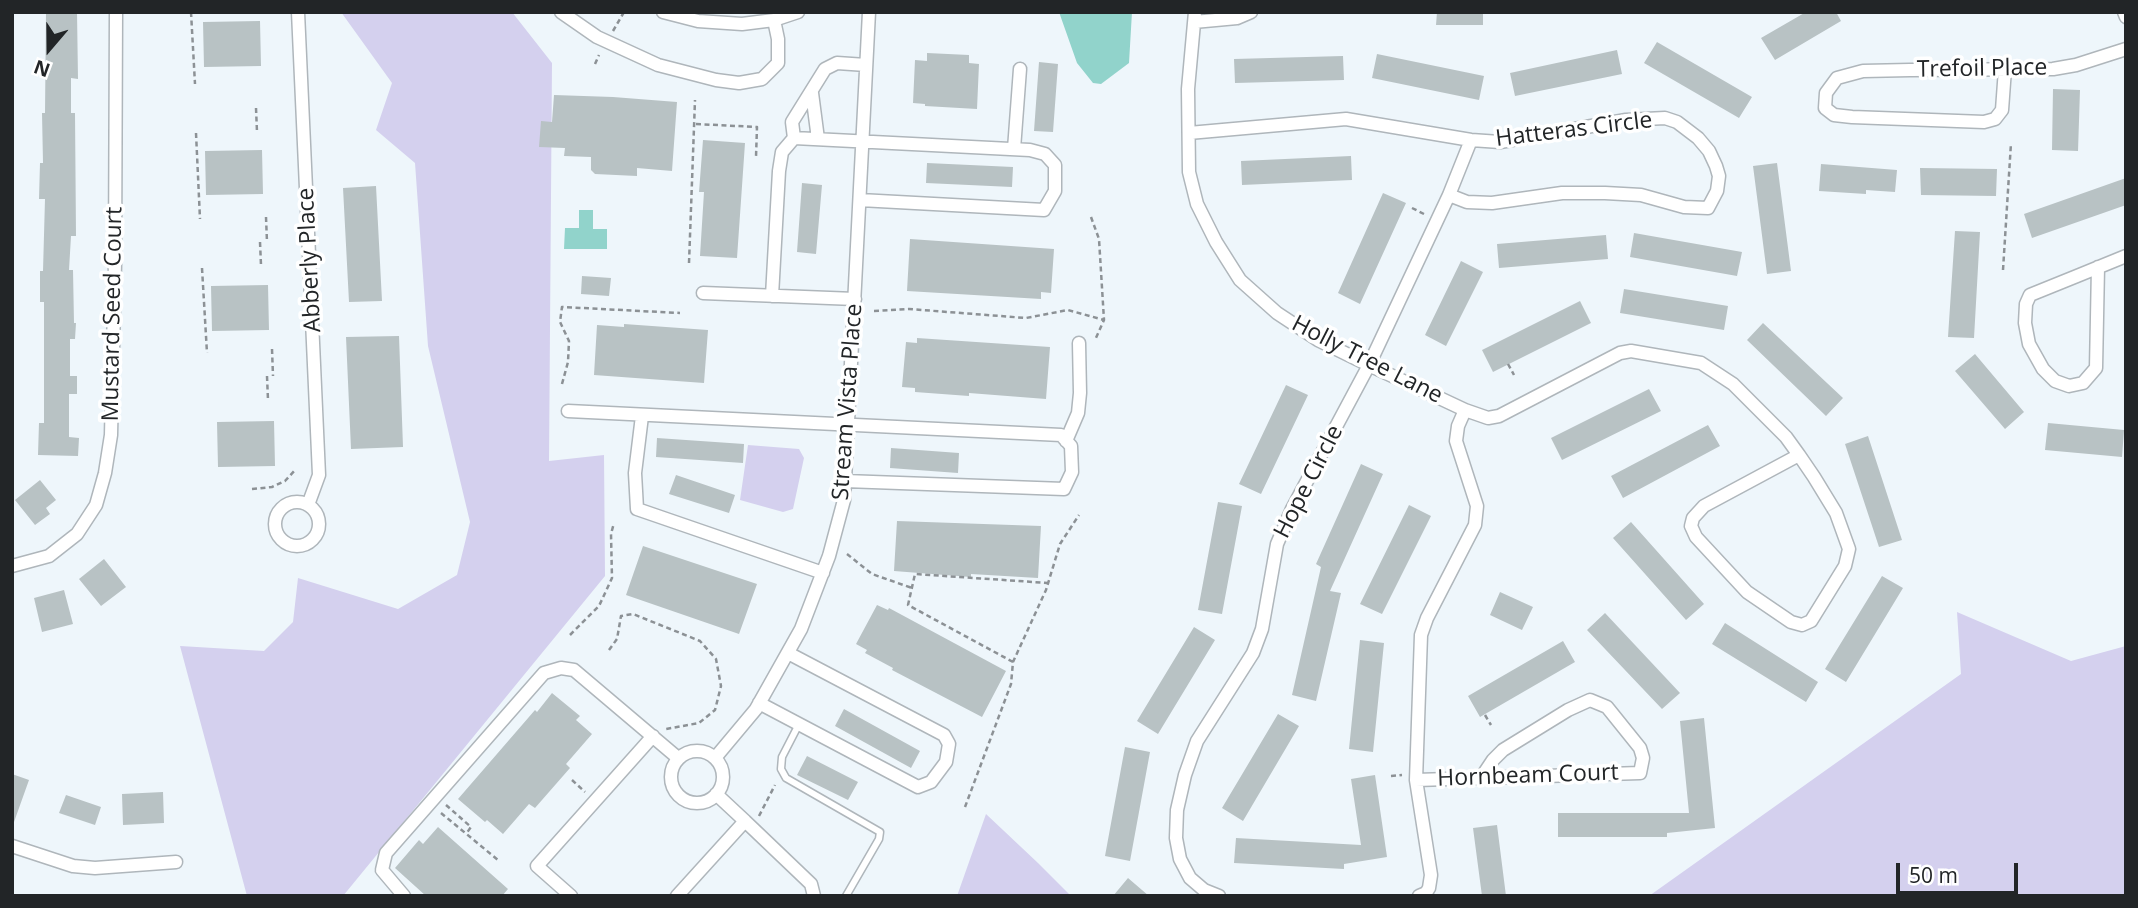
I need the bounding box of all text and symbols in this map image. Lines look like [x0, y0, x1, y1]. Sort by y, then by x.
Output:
north arrow [14, 14, 84, 84]
text: N [30, 54, 54, 84]
street label: Trefoil Place [1917, 54, 2047, 84]
street label: Hatteras Circle [1494, 107, 1654, 153]
street label: Abberly Place [292, 187, 328, 333]
street label: Mustard Seed Court [97, 206, 129, 422]
street label: Stream Vista Place [827, 303, 869, 501]
street label: Holly Tree Lane [1287, 310, 1447, 410]
street label: Hope Circle [1269, 421, 1349, 543]
street label: Hornbeam Court [1437, 759, 1619, 793]
scale bar [1900, 848, 2022, 892]
text: 50 m [1909, 861, 1958, 889]

